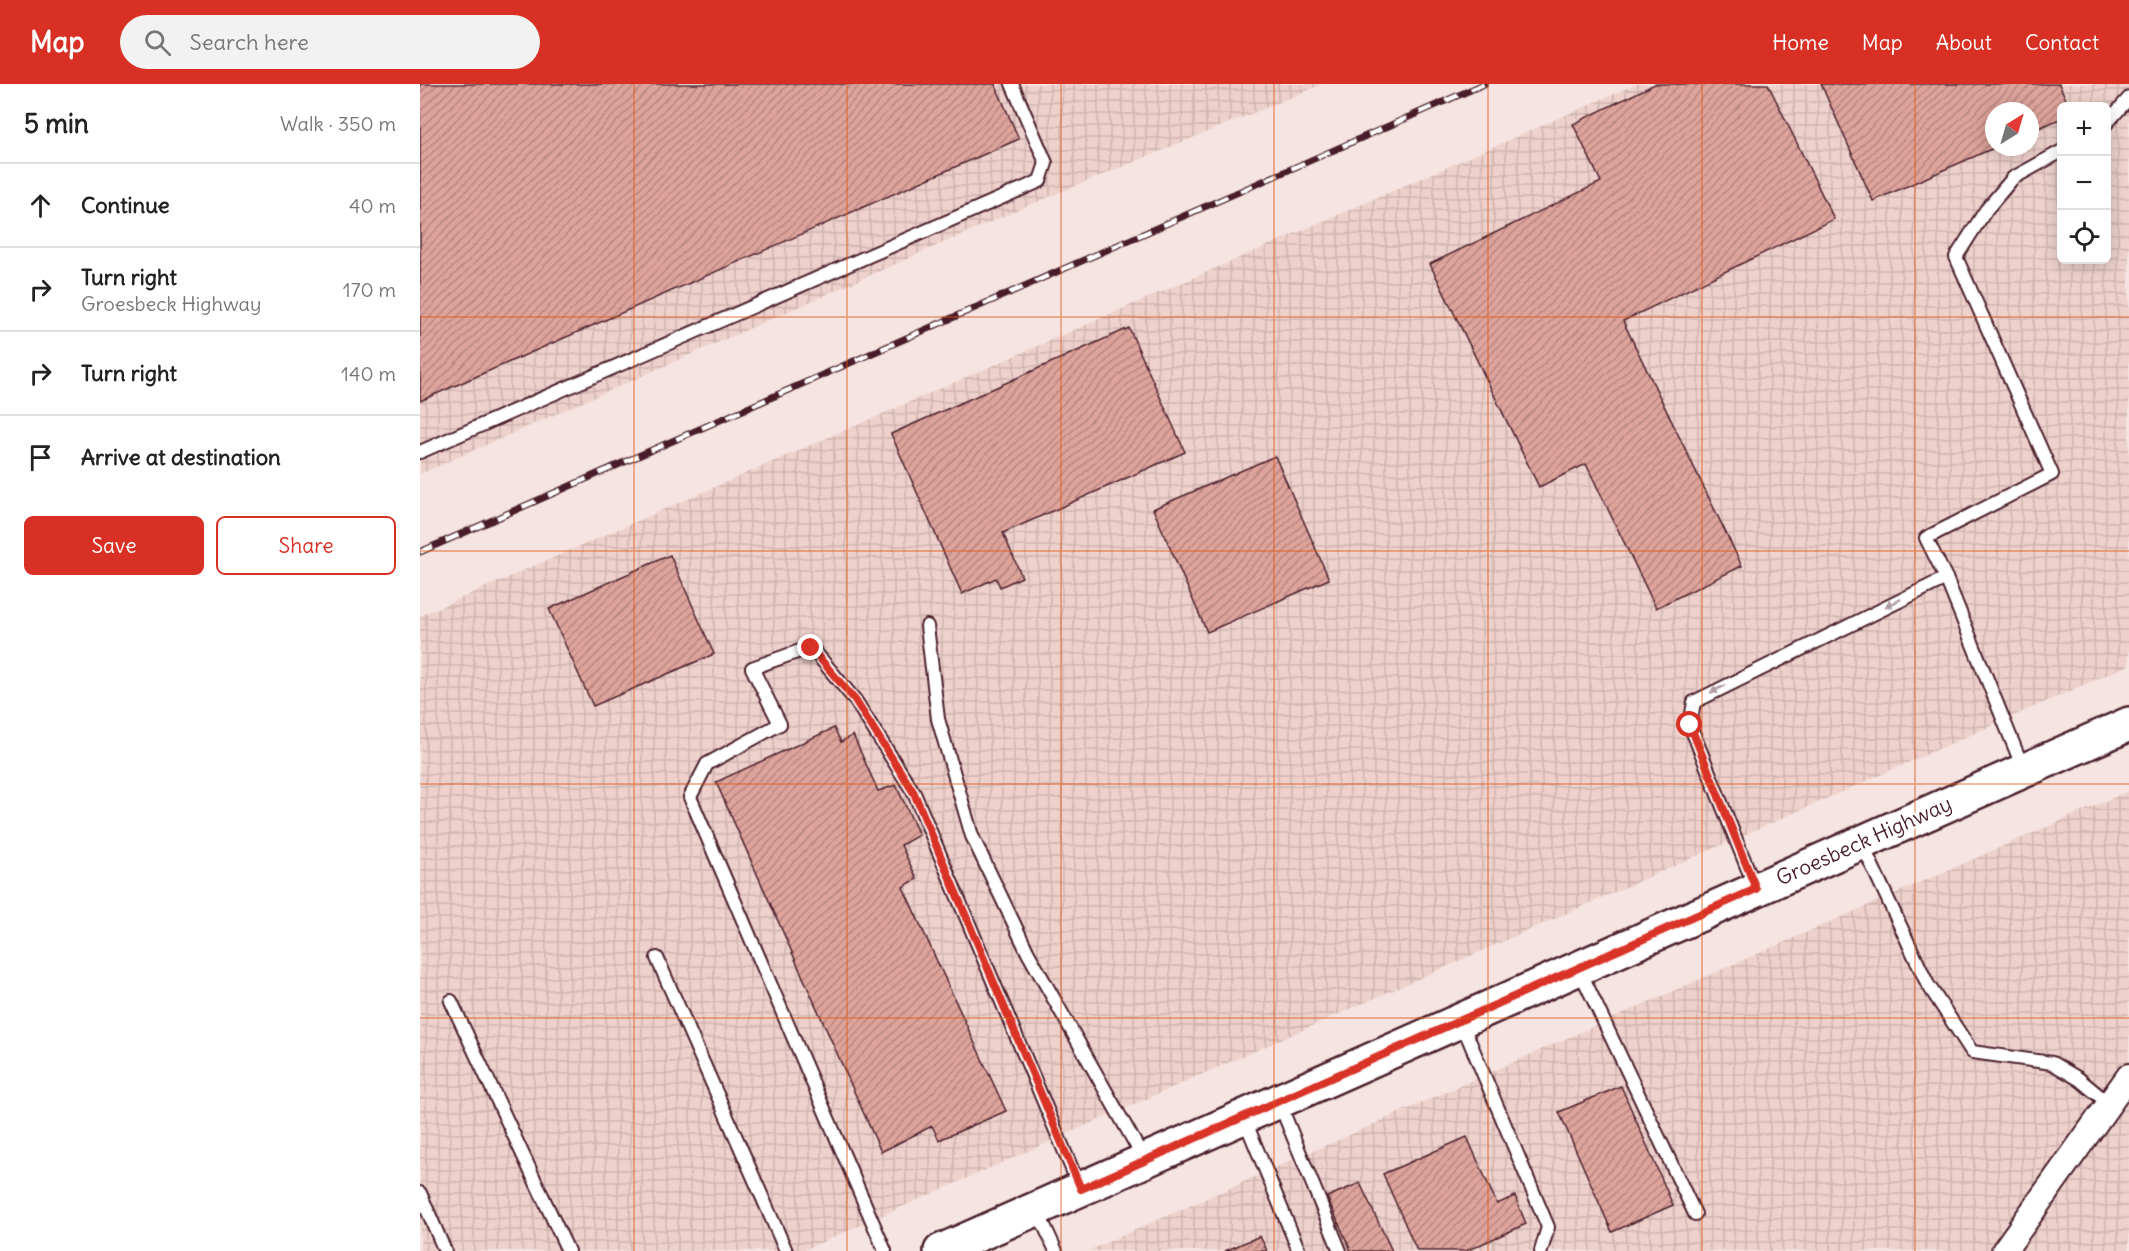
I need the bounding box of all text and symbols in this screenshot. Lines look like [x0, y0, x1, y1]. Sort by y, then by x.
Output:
search box [120, 15, 540, 69]
text: Map [30, 24, 84, 60]
icon: search [141, 26, 174, 59]
text: Search here [189, 28, 309, 56]
text: Home [1772, 29, 1829, 56]
text: Map [1862, 29, 1903, 56]
text: About [1936, 29, 1992, 56]
text: Contact [2025, 29, 2099, 56]
north arrow [1985, 102, 2039, 156]
map controls [2057, 102, 2111, 264]
button: + [2057, 102, 2111, 156]
text: 5 min [24, 107, 89, 140]
text: Walk · 350 m [280, 111, 396, 136]
button: − [2057, 156, 2111, 210]
icon: ahead [24, 189, 57, 222]
text: Continue [81, 191, 170, 219]
text: 40 m [349, 193, 396, 218]
button: locate [2057, 210, 2111, 264]
text: Turn right [81, 263, 177, 291]
icon: right [24, 273, 57, 306]
text: 170 m [343, 277, 396, 302]
text: Groesbeck Highway [81, 291, 261, 316]
icon: right [24, 357, 57, 390]
text: Turn right [81, 359, 177, 387]
text: 140 m [341, 361, 396, 386]
icon: arrive [24, 441, 57, 474]
text: Arrive at destination [81, 443, 281, 471]
button: Save [24, 516, 204, 575]
button: Share [216, 516, 396, 575]
one-way arrow [1885, 599, 1902, 608]
route end [797, 634, 823, 660]
one-way arrow [1709, 684, 1727, 694]
route start [1676, 711, 1702, 737]
street label: Groesbeck Highway [1772, 790, 1956, 891]

